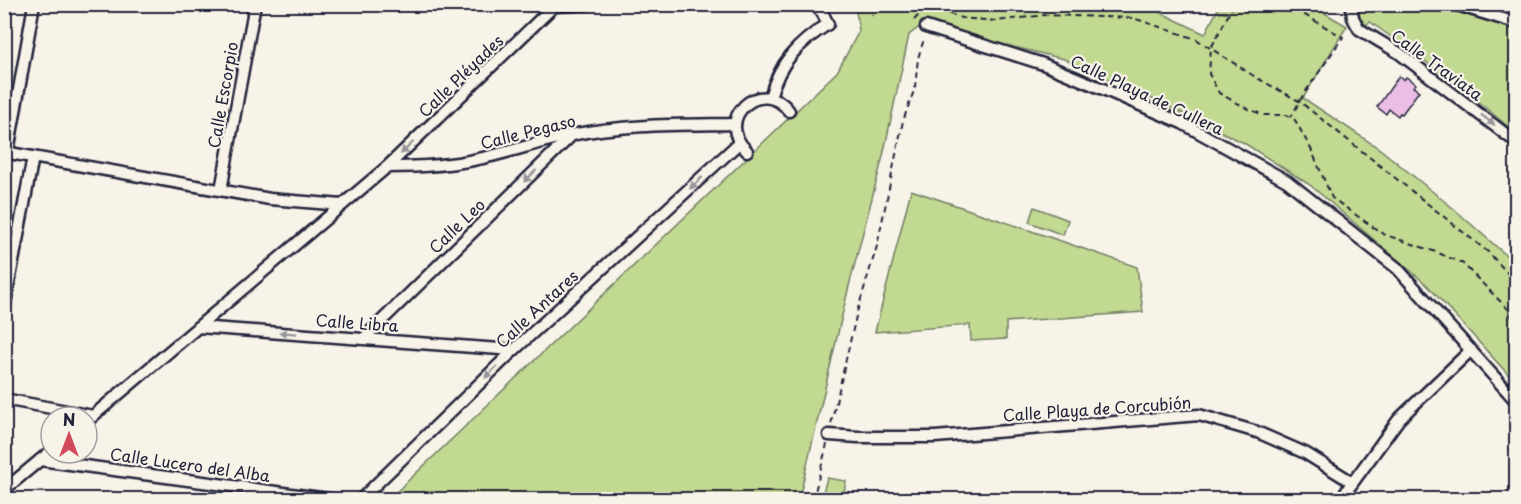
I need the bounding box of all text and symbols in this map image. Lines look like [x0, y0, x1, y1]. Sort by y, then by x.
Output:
street label: Calle Traviata [1387, 23, 1488, 106]
street label: Calle Pléyades [412, 28, 508, 122]
street label: Calle Escorpio [201, 40, 243, 150]
street label: Calle Playa de Cullera [1067, 48, 1228, 140]
street label: Calle Pegaso [478, 108, 578, 154]
one-way arrow [1480, 114, 1496, 127]
one-way arrow [400, 141, 415, 155]
one-way arrow [524, 168, 538, 182]
one-way arrow [688, 176, 703, 190]
street label: Calle Leo [423, 192, 490, 258]
street label: Calle Antares [490, 264, 583, 353]
street label: Calle Libra [315, 307, 399, 337]
one-way arrow [279, 328, 298, 338]
one-way arrow [484, 365, 498, 379]
street label: Calle Playa de Corcubión [1002, 389, 1192, 427]
north arrow [39, 405, 99, 465]
text: N [63, 407, 75, 431]
street label: Calle Lucero del Alba [109, 441, 272, 487]

